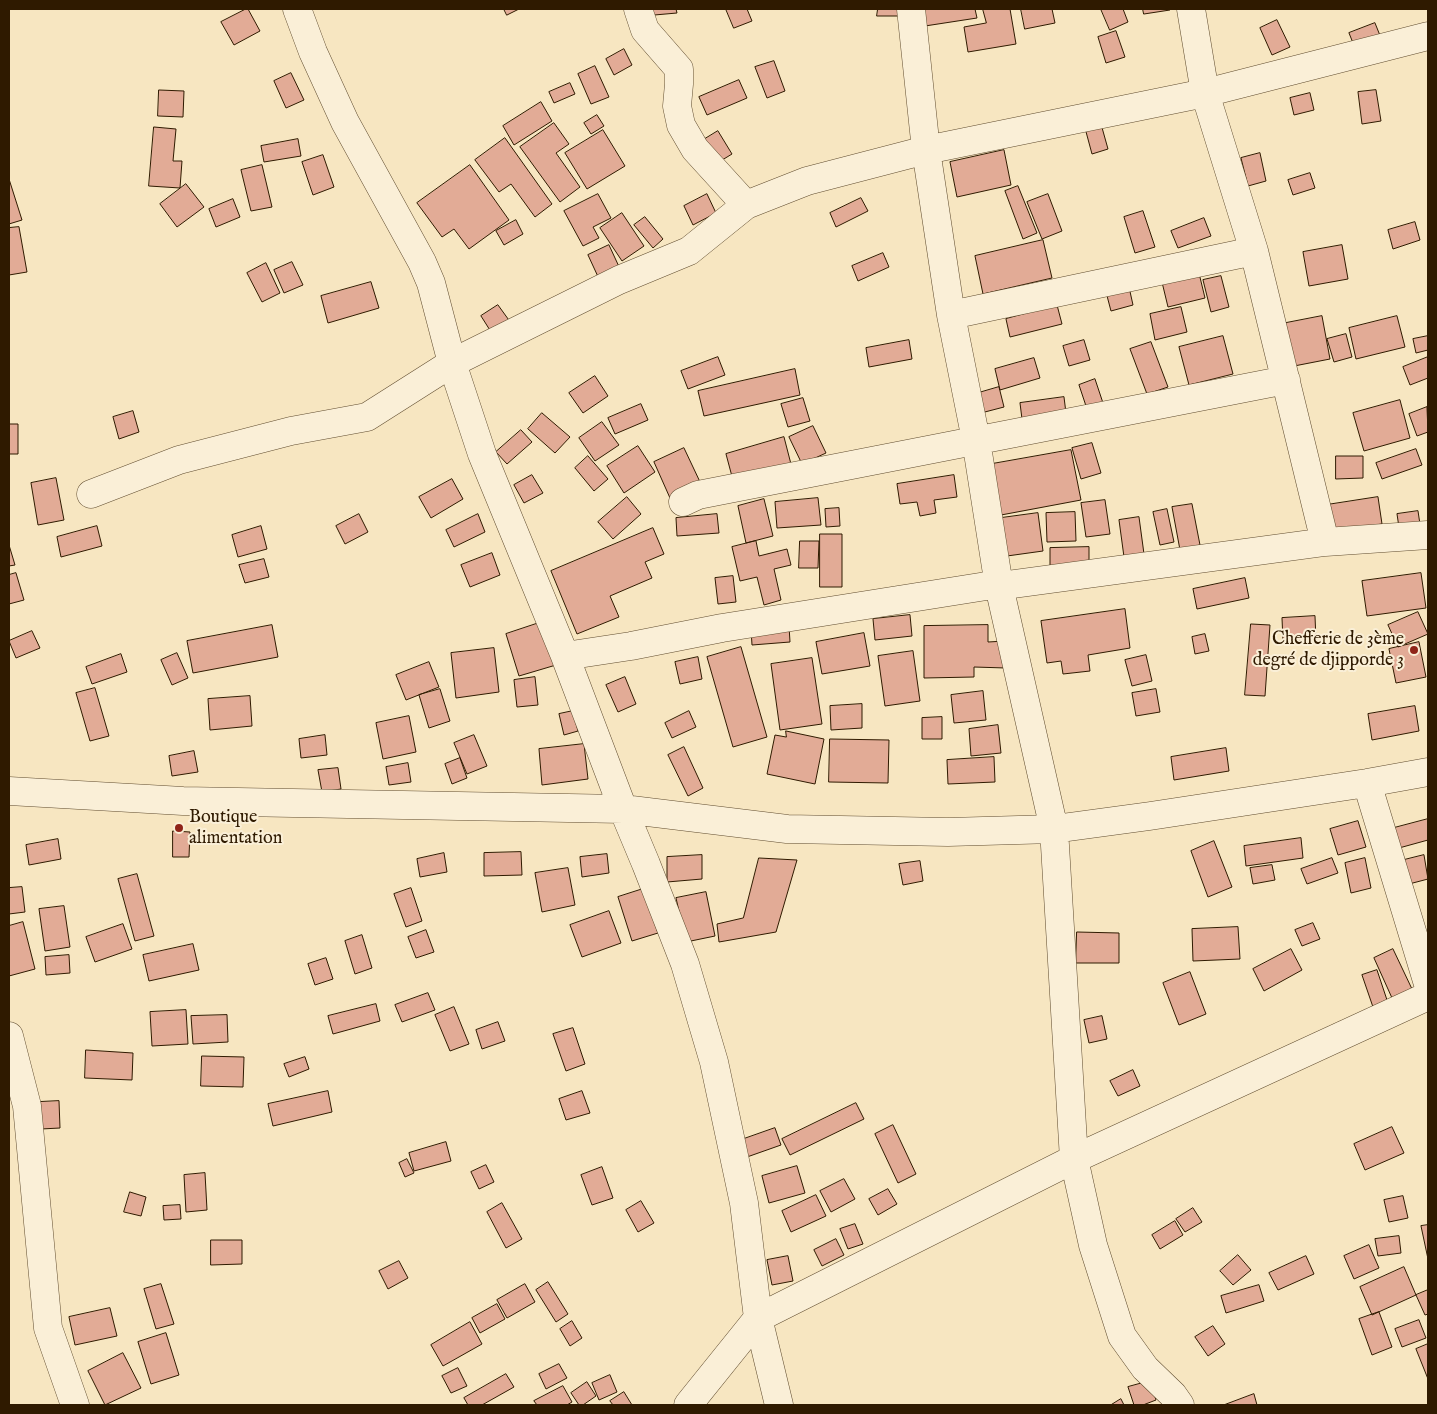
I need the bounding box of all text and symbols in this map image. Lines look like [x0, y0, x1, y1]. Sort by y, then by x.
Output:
place label: Chefferie de 3ème degré de djipporde 3 [1253, 629, 1404, 672]
marker: Chefferie de 3ème degré de djipporde 3 [1408, 644, 1420, 656]
place label: Boutique alimentation [189, 807, 282, 850]
marker: Boutique alimentation [173, 822, 185, 834]

